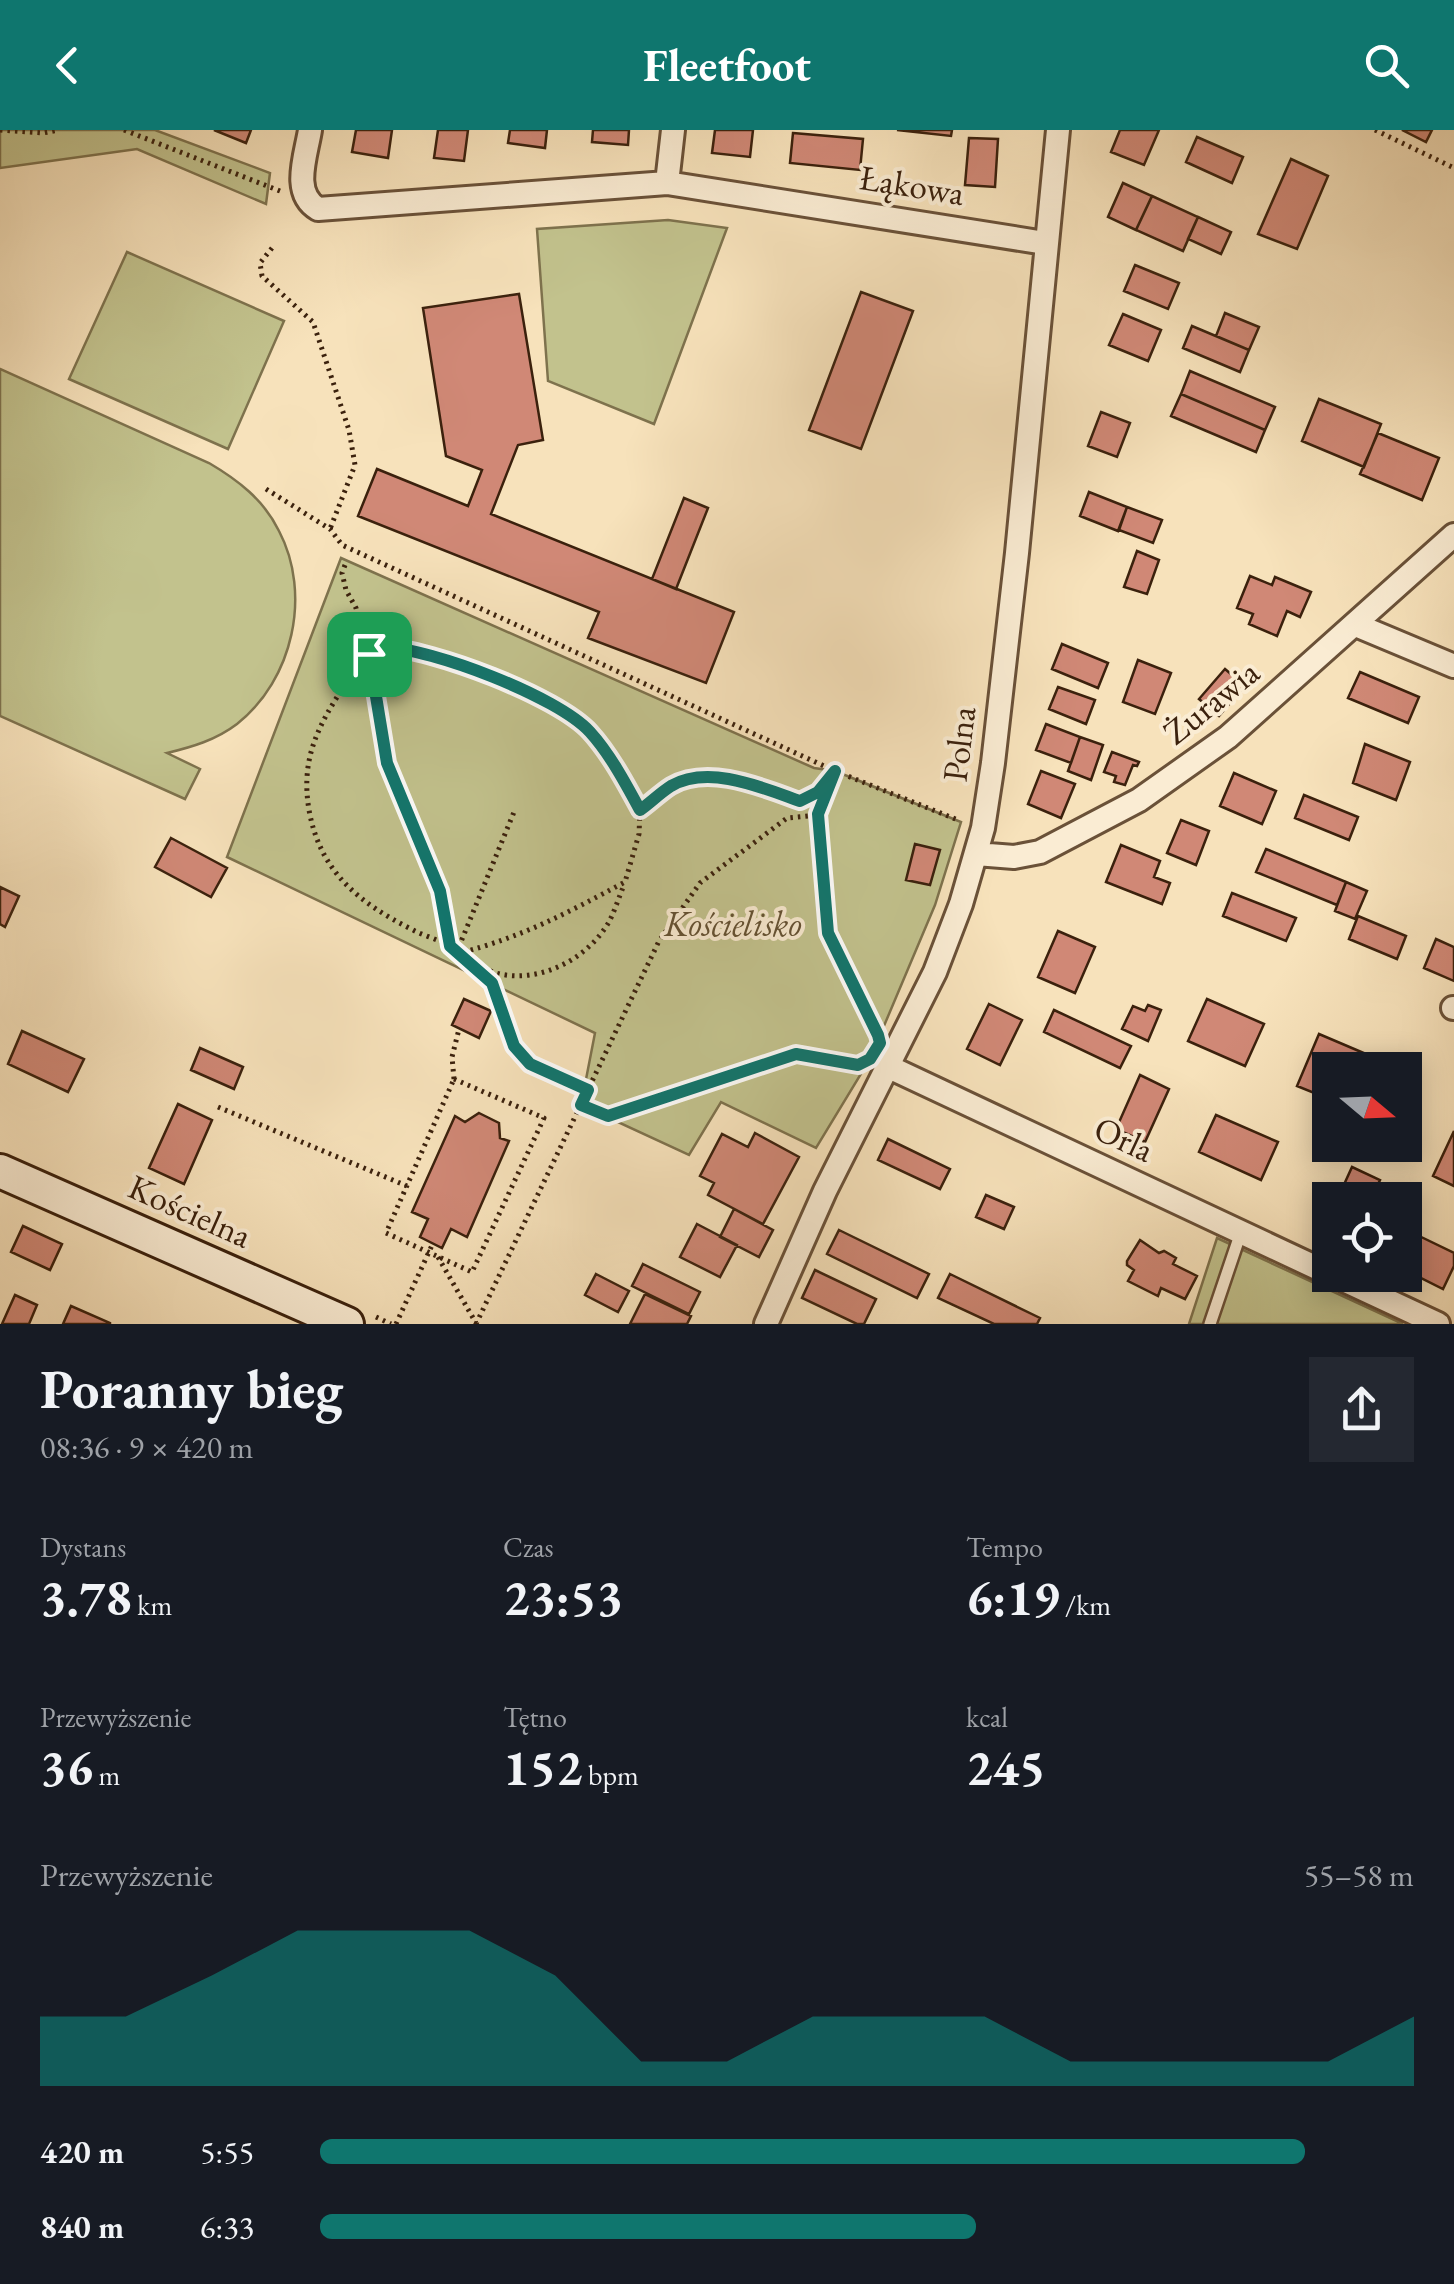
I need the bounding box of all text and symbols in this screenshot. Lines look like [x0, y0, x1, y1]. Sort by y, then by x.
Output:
text: Fleetfoot [643, 36, 811, 94]
icon: back [40, 38, 95, 93]
icon: search [1359, 38, 1414, 93]
street label: Łąkowa [857, 154, 967, 215]
pin [327, 612, 412, 697]
icon: arrive [342, 627, 397, 682]
street label: Żurawia [1153, 649, 1268, 754]
street label: Polna [932, 704, 985, 784]
park label: Kościelisko [663, 901, 802, 946]
north arrow [1312, 1052, 1422, 1162]
map controls [1312, 1052, 1422, 1292]
street label: Orla [1087, 1105, 1161, 1172]
street label: Kościelna [122, 1164, 259, 1258]
button: locate [1312, 1182, 1422, 1292]
text: Poranny bieg [40, 1353, 343, 1424]
button: share [1309, 1357, 1414, 1462]
text: 08:36 · 9 × 420 m [40, 1426, 253, 1468]
text: Dystans [40, 1529, 126, 1565]
text: Czas [503, 1529, 554, 1565]
text: Tempo [966, 1529, 1043, 1565]
text: 3.78 [40, 1565, 132, 1630]
text: 23:53 [503, 1565, 623, 1630]
text: 6:19 [966, 1565, 1059, 1630]
text: km [132, 1587, 172, 1623]
text: /km [1059, 1587, 1111, 1623]
text: Przewyższenie [40, 1699, 191, 1735]
text: Tętno [503, 1699, 567, 1735]
text: kcal [966, 1699, 1008, 1735]
text: 36 [40, 1735, 93, 1800]
text: 152 [503, 1735, 582, 1800]
text: 245 [966, 1735, 1045, 1800]
text: m [93, 1757, 120, 1793]
text: bpm [582, 1757, 639, 1793]
text: Przewyższenie [40, 1854, 213, 1896]
text: 55–58 m [1304, 1854, 1414, 1896]
text: 420 m [40, 2131, 124, 2173]
text: 5:55 [200, 2131, 254, 2173]
text: 840 m [40, 2206, 124, 2248]
text: 6:33 [200, 2206, 254, 2248]

